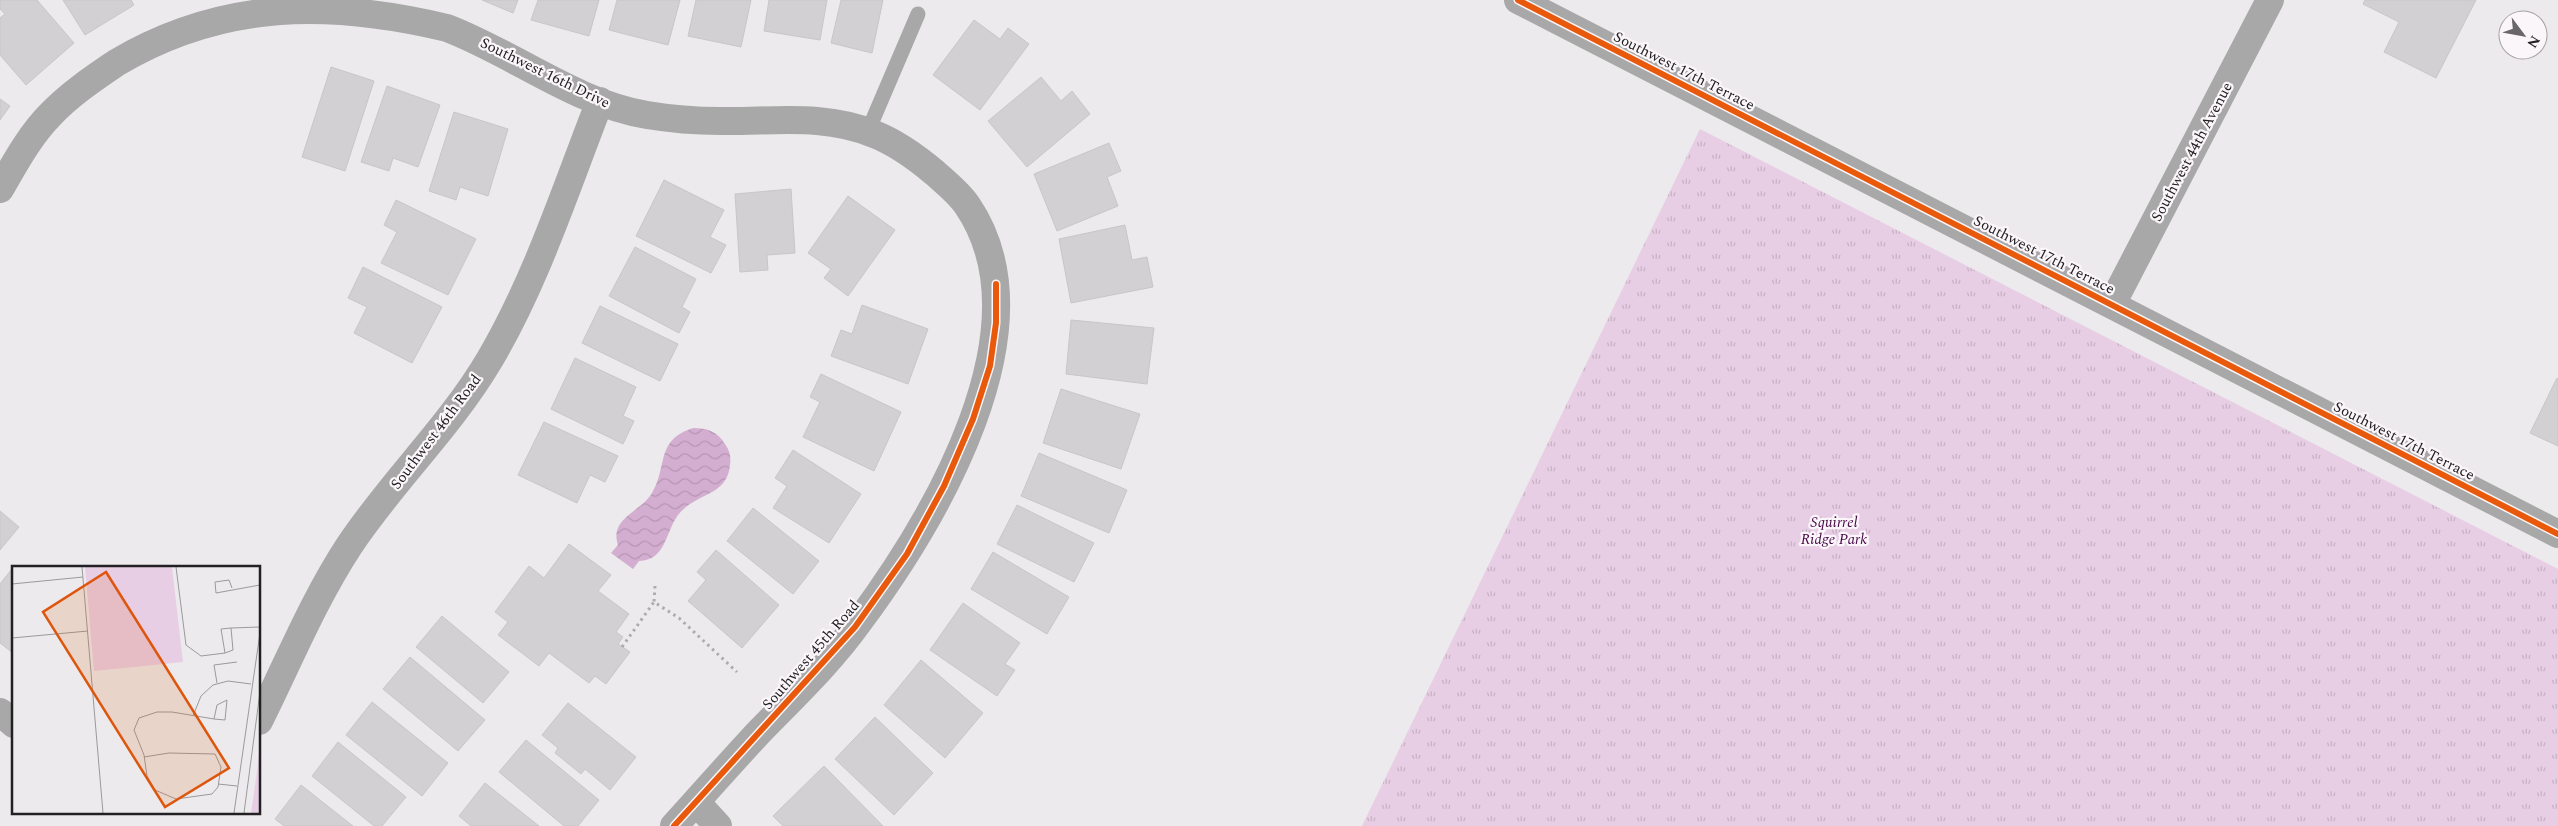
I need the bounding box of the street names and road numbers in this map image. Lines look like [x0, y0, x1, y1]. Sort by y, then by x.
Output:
street label: Southwest 17th Terrace [1609, 25, 1759, 117]
street label: Southwest 16th Drive [476, 32, 614, 114]
street label: Southwest 44th Avenue [2145, 78, 2239, 226]
street label: Southwest 17th Terrace [1969, 209, 2119, 301]
street label: Southwest 46th Road [385, 369, 487, 495]
street label: Southwest 17th Terrace [2329, 395, 2479, 487]
street label: Southwest 45th Road [757, 595, 865, 715]

